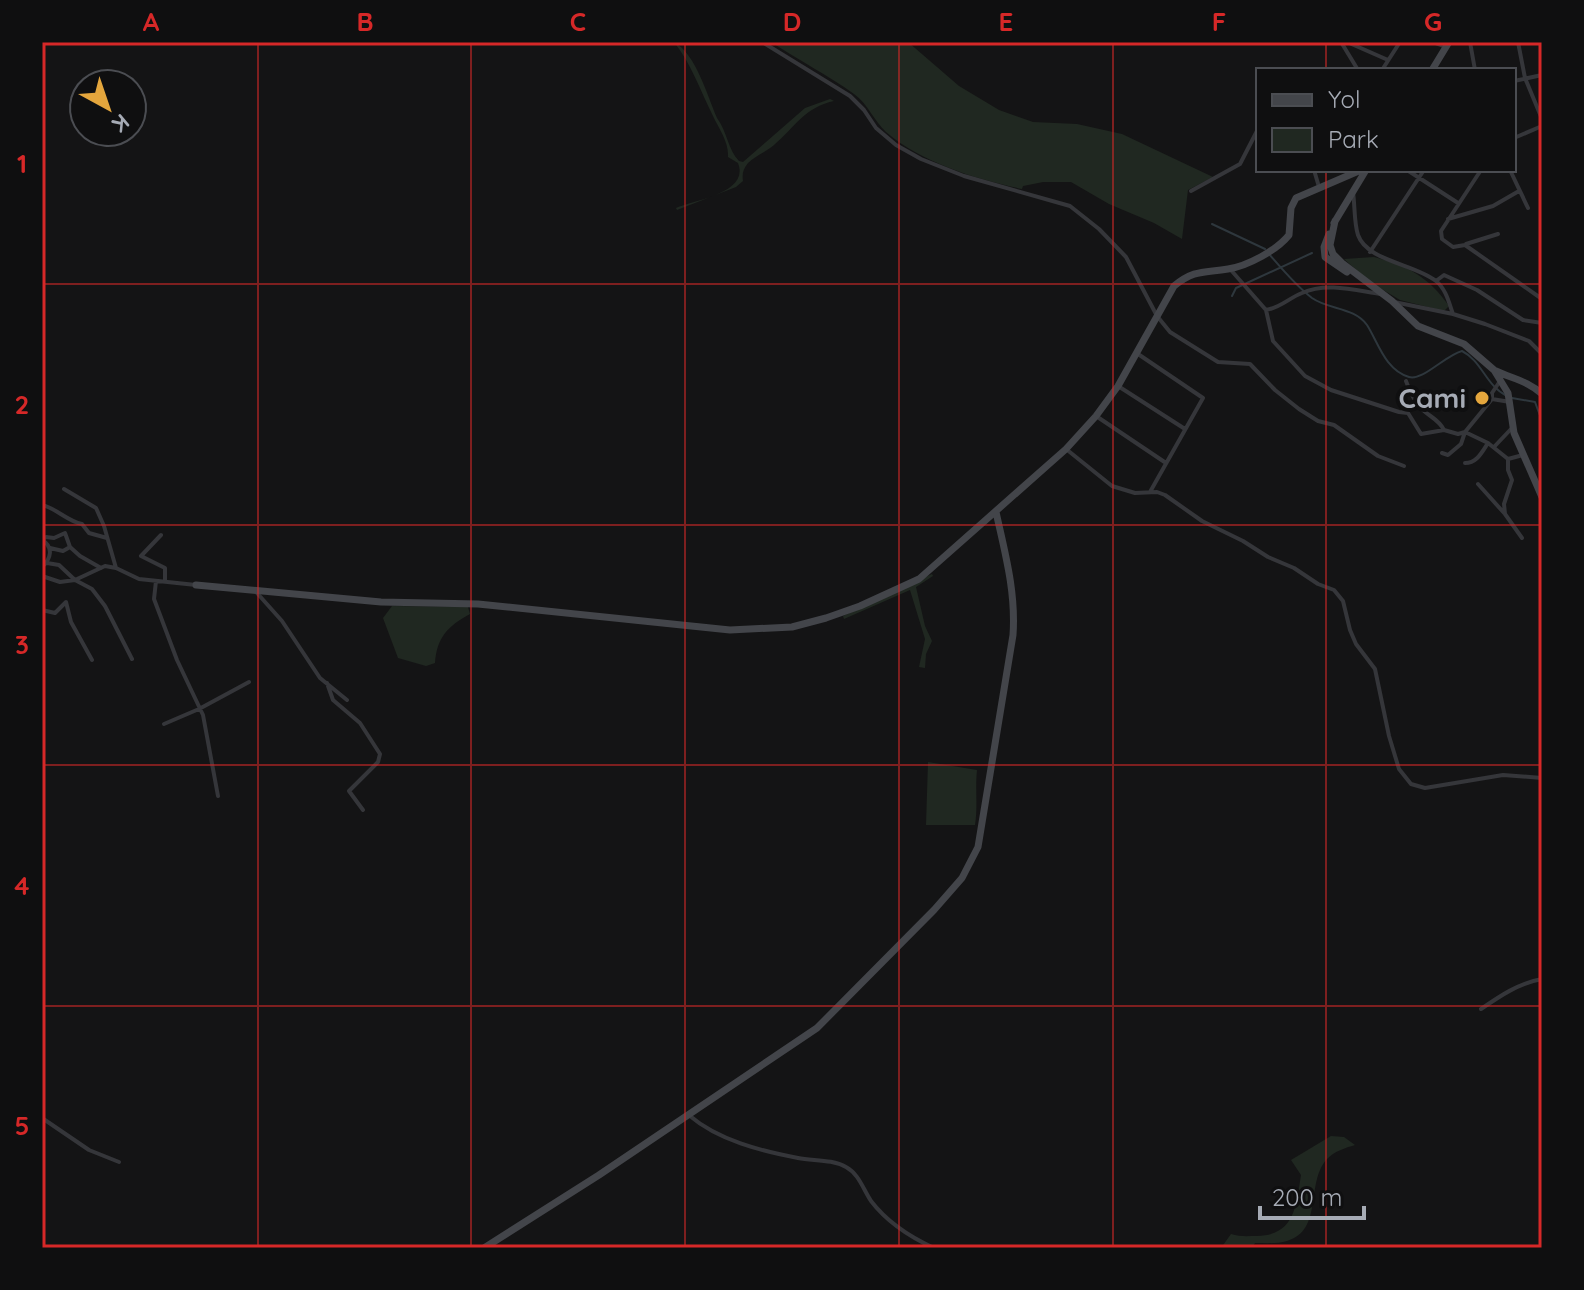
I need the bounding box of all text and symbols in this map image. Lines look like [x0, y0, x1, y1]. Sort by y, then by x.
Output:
text: A [143, 5, 160, 38]
text: B [356, 5, 374, 38]
text: C [570, 5, 586, 38]
text: D [783, 5, 801, 38]
text: E [999, 5, 1013, 38]
text: F [1212, 5, 1226, 38]
text: G [1424, 5, 1442, 38]
north arrow [68, 68, 148, 148]
legend [1256, 68, 1516, 172]
text: Yol [1328, 84, 1360, 114]
text: K [106, 108, 135, 139]
text: Park [1328, 124, 1379, 154]
text: 1 [17, 147, 27, 180]
place label: Cami [1398, 380, 1466, 415]
text: 2 [15, 388, 29, 421]
marker: Cami [1473, 389, 1491, 407]
text: 3 [15, 628, 29, 661]
text: 4 [14, 869, 30, 902]
text: 5 [15, 1109, 29, 1142]
scale bar [1260, 1170, 1364, 1220]
text: 200 m [1272, 1182, 1342, 1212]

